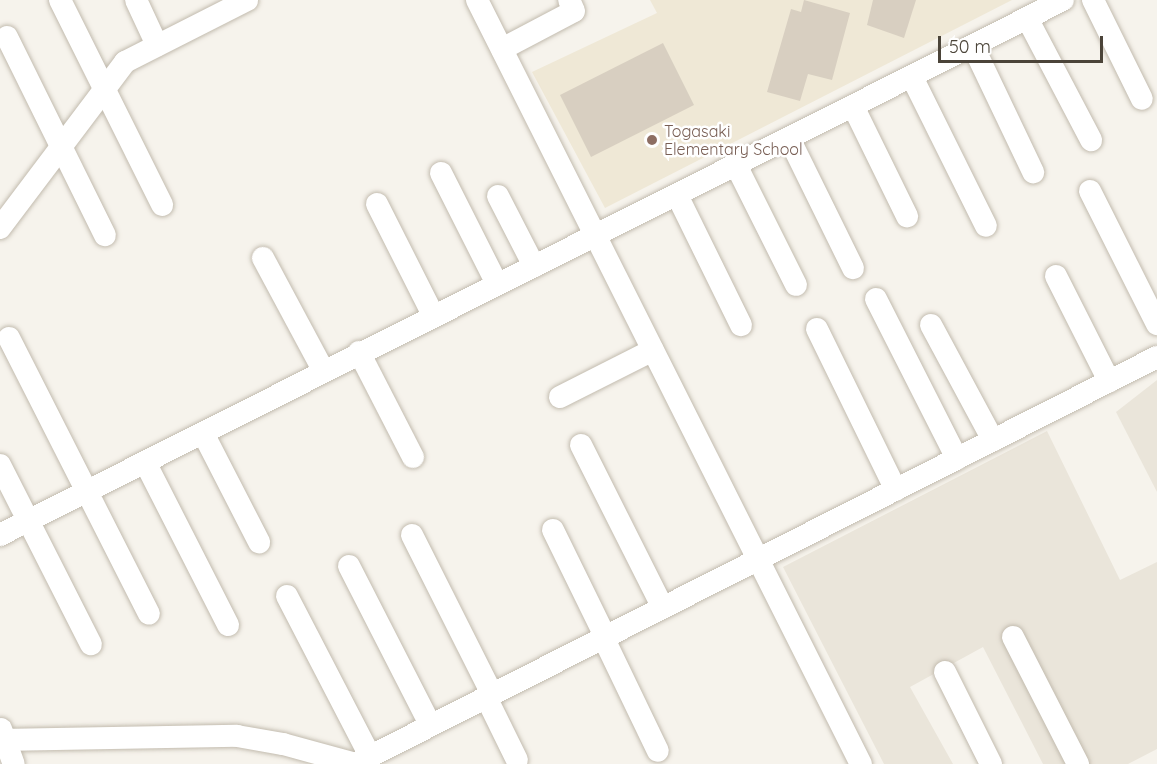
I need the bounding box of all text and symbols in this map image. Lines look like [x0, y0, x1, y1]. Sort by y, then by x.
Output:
scale bar [941, 24, 1106, 62]
text: 50 m [949, 35, 991, 58]
place label: Togasaki Elementary School [664, 121, 803, 159]
marker: Togasaki Elementary School [645, 133, 659, 147]

